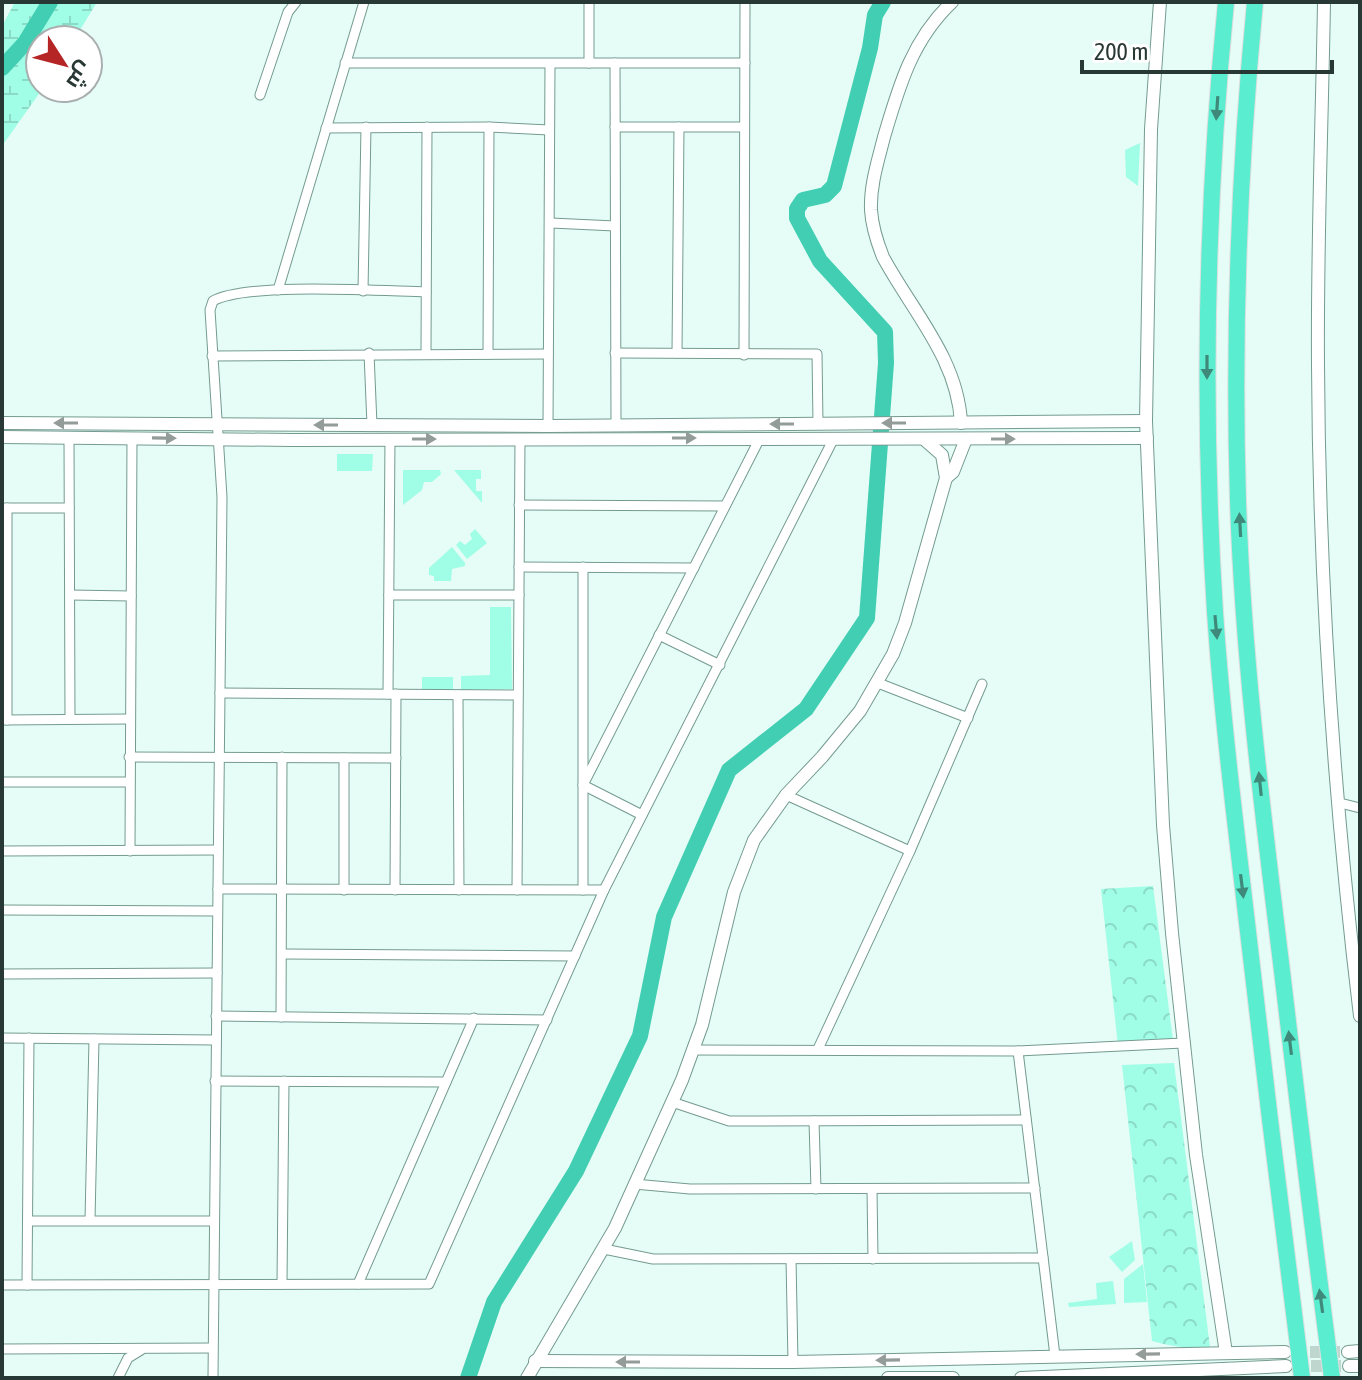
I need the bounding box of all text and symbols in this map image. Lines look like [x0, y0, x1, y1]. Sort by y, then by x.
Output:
north arrow [24, 24, 104, 104]
scale bar [1082, 24, 1332, 74]
text: 200 m [1094, 38, 1148, 65]
text: ش [61, 56, 99, 95]
one-way arrow [1210, 96, 1223, 121]
one-way arrow [1201, 355, 1213, 380]
one-way arrow [53, 417, 78, 429]
one-way arrow [881, 417, 906, 430]
one-way arrow [769, 418, 794, 430]
one-way arrow [313, 419, 338, 431]
one-way arrow [152, 432, 177, 444]
one-way arrow [672, 432, 697, 444]
one-way arrow [412, 433, 437, 445]
one-way arrow [991, 433, 1016, 445]
one-way arrow [1233, 512, 1246, 537]
one-way arrow [1210, 615, 1223, 640]
one-way arrow [1254, 771, 1267, 796]
one-way arrow [1236, 874, 1249, 899]
one-way arrow [1284, 1030, 1297, 1055]
one-way arrow [1315, 1288, 1328, 1313]
one-way arrow [1135, 1348, 1160, 1361]
one-way arrow [875, 1354, 900, 1366]
one-way arrow [615, 1356, 640, 1368]

